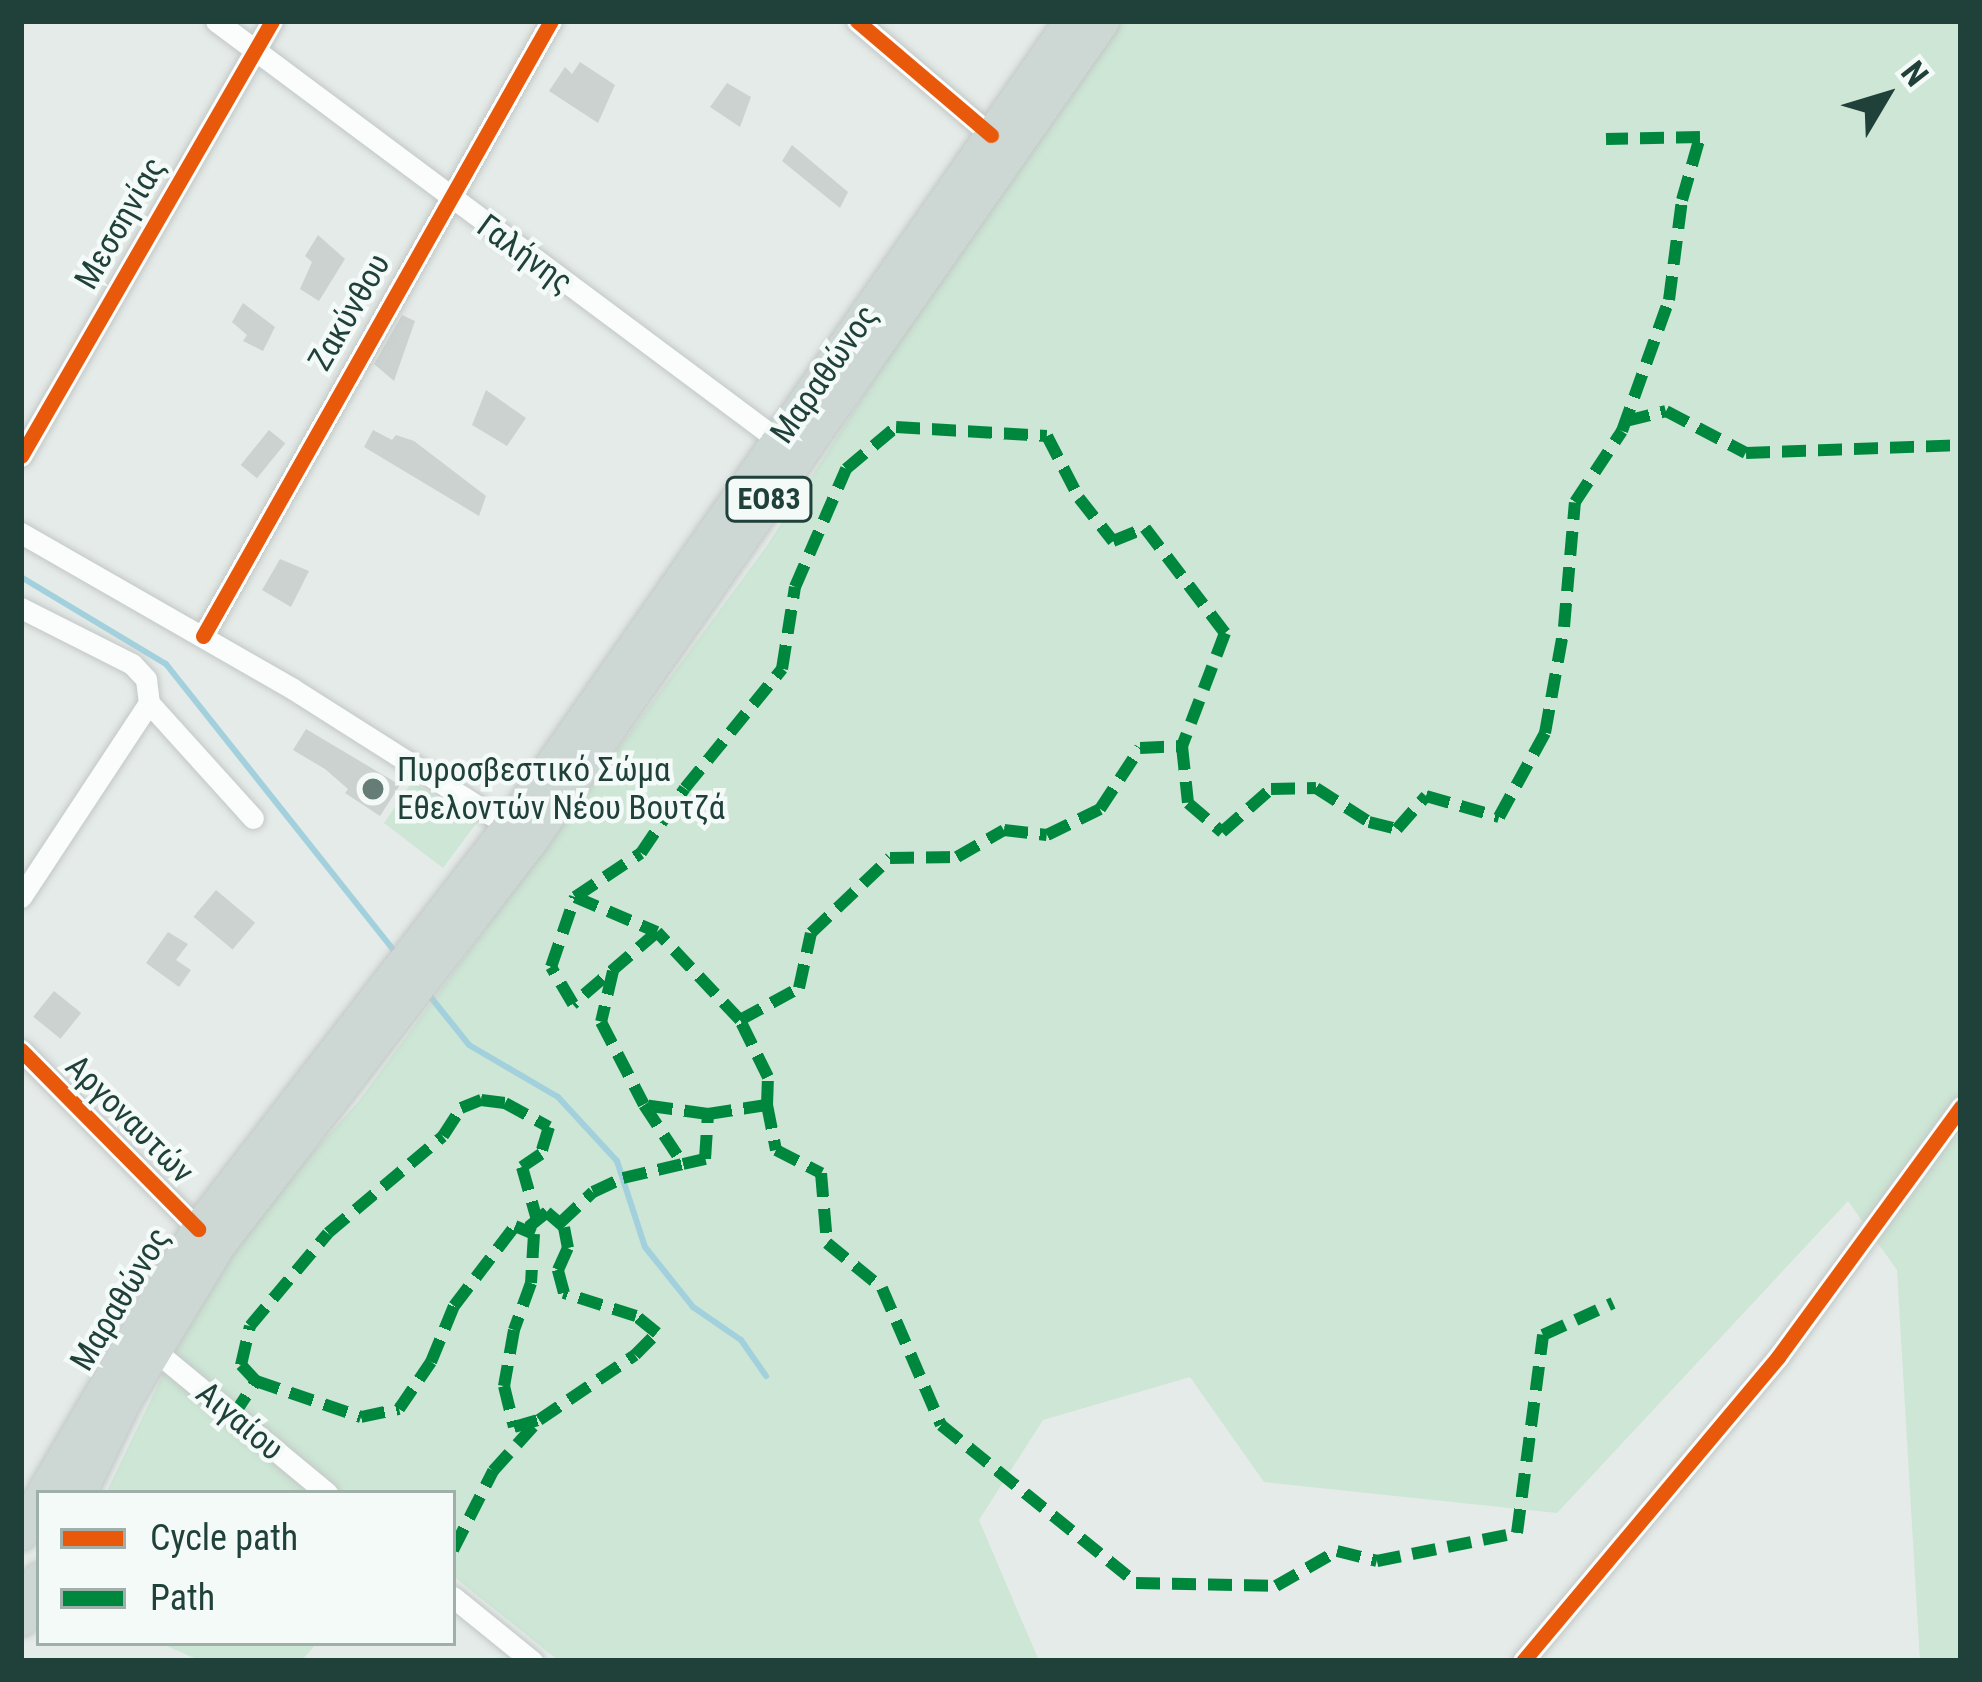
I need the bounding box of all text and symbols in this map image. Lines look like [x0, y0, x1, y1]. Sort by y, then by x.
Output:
north arrow [1826, 36, 1946, 156]
text: N [1893, 54, 1936, 94]
street label: Μεσσηνίας [66, 150, 174, 296]
street label: Γαλήνης [470, 206, 580, 302]
street label: Ζακύνθου [300, 247, 398, 377]
street label: Μαραθώνος [762, 297, 886, 451]
road number: ΕΟ83 [724, 475, 814, 523]
place label: Πυροσβεστικό Σώμα Εθελοντών Νέου Βουτζά [397, 750, 725, 828]
marker: Πυροσβεστικό Σώμα Εθελοντών Νέου Βουτζά [360, 776, 386, 802]
street label: Αργοναυτών [58, 1047, 202, 1191]
street label: Μαραθώνος [62, 1220, 178, 1378]
street label: Αιγαίου [188, 1373, 292, 1469]
legend [36, 1490, 456, 1646]
text: Cycle path [150, 1517, 298, 1559]
text: Path [150, 1577, 215, 1619]

